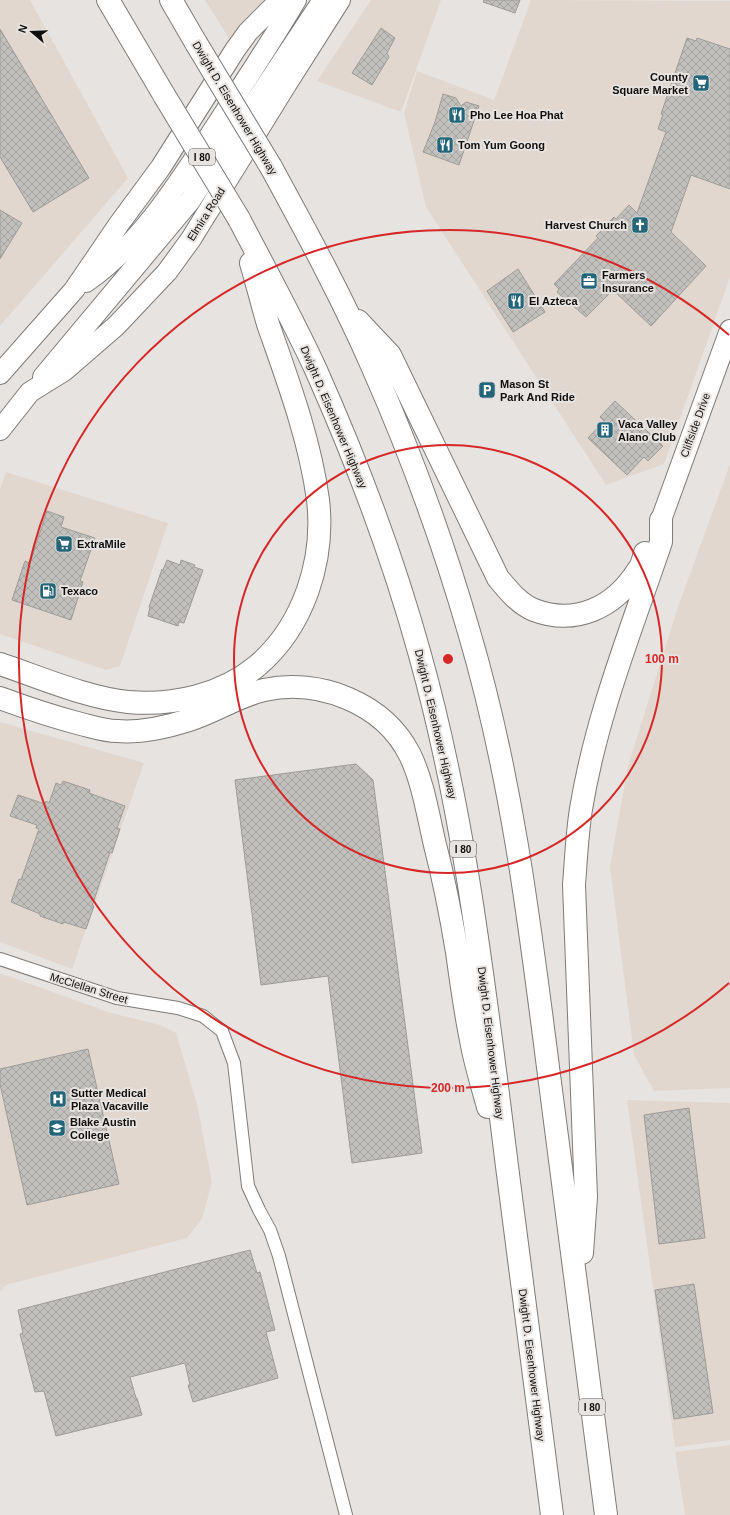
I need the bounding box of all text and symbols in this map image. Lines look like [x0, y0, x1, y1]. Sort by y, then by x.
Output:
north arrow [12, 12, 52, 52]
text: N [16, 23, 30, 34]
street label: Dwight D. Eisenhower Highway [190, 39, 280, 177]
place label: County Square Market [612, 71, 689, 96]
supermarket icon: County Square Market [691, 73, 711, 93]
restaurant icon: Pho Lee Hoa Phat [447, 105, 467, 125]
place label: Pho Lee Hoa Phat [470, 109, 564, 121]
restaurant icon: Tom Yum Goong [435, 135, 455, 155]
place label: Tom Yum Goong [458, 139, 545, 151]
road number: I 80 [189, 149, 215, 165]
street label: Elmira Road [185, 185, 227, 243]
church icon: Harvest Church [630, 215, 650, 235]
place label: Harvest Church [545, 219, 627, 231]
place label: Farmers Insurance [602, 269, 654, 294]
office icon: Farmers Insurance [579, 271, 599, 291]
restaurant icon: El Azteca [506, 291, 526, 311]
place label: El Azteca [529, 295, 578, 307]
street label: Dwight D. Eisenhower Highway [298, 344, 370, 490]
place label: Mason St Park And Ride [500, 378, 575, 403]
parking icon: Mason St Park And Ride [477, 380, 497, 400]
street label: Cliffside Drive [678, 391, 712, 459]
place label: Vaca Valley Alano Club [618, 418, 678, 443]
building icon: Vaca Valley Alano Club [595, 420, 615, 440]
supermarket icon: ExtraMile [54, 534, 74, 554]
place label: ExtraMile [77, 538, 126, 550]
fuel station icon: Texaco [38, 581, 58, 601]
place label: Texaco [61, 585, 98, 597]
street label: Dwight D. Eisenhower Highway [413, 648, 459, 801]
centre of rings [441, 652, 455, 666]
text: 100 m [645, 652, 679, 666]
road number: I 80 [450, 841, 476, 857]
street label: Dwight D. Eisenhower Highway [476, 966, 506, 1120]
street label: McClellan Street [49, 970, 129, 1006]
text: 200 m [431, 1081, 465, 1095]
place label: Sutter Medical Plaza Vacaville [71, 1087, 149, 1112]
hospital icon: Sutter Medical Plaza Vacaville [48, 1089, 68, 1109]
place label: Blake Austin College [70, 1116, 137, 1141]
school or university icon: Blake Austin College [47, 1118, 67, 1138]
street label: Dwight D. Eisenhower Highway [517, 1288, 547, 1442]
road number: I 80 [579, 1399, 605, 1415]

